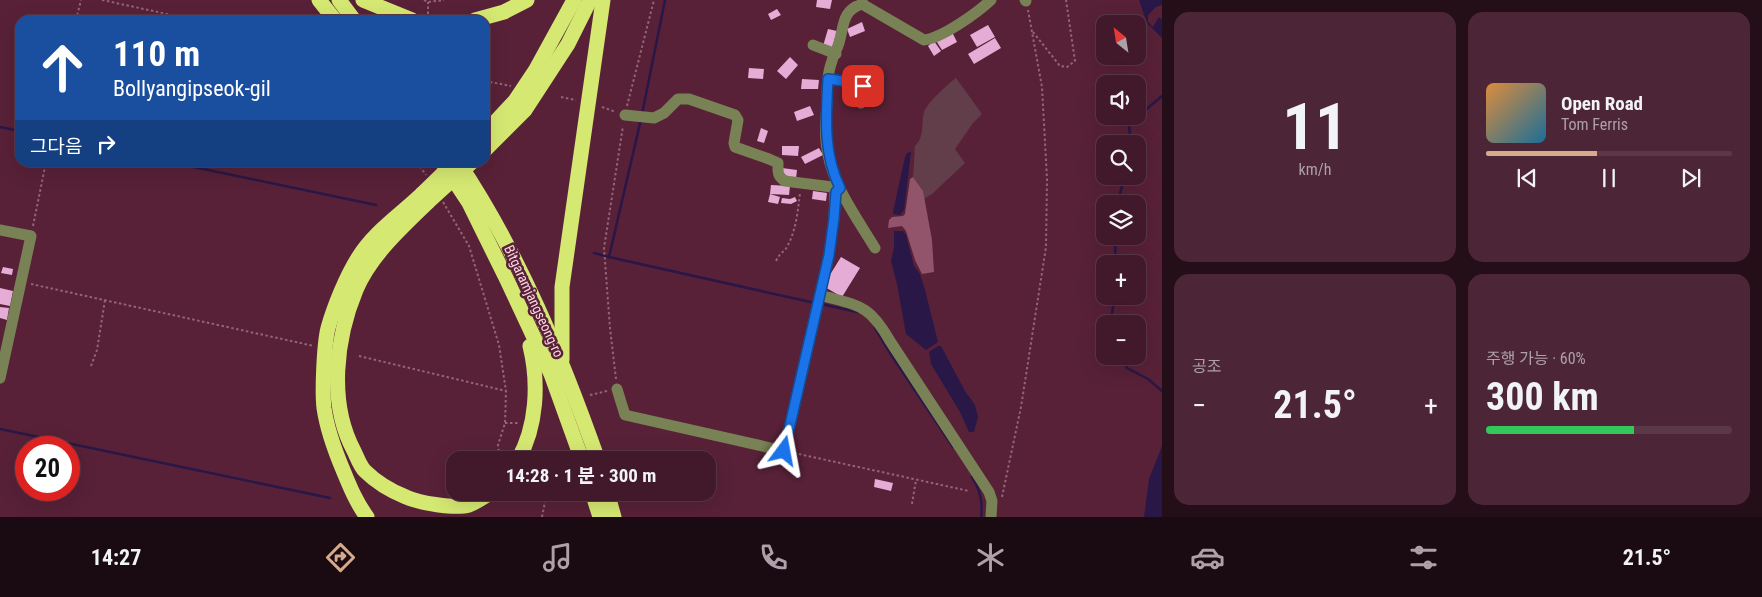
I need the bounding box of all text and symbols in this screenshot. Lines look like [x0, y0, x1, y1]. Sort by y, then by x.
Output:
north arrow [1096, 15, 1146, 65]
map controls [1096, 15, 1146, 365]
text: 110 m [113, 34, 200, 75]
icon: ahead [30, 35, 95, 100]
pin [842, 65, 884, 107]
icon: arrive [849, 72, 877, 100]
button: sound [1096, 75, 1146, 125]
text: Bollyangipseok-gil [113, 76, 271, 101]
text: 11 [1282, 89, 1348, 165]
text: Open Road [1561, 92, 1643, 115]
text: Tom Ferris [1561, 115, 1628, 134]
icon: right [92, 130, 120, 158]
text: 그다음 [30, 135, 82, 158]
button: search [1096, 135, 1146, 185]
text: km/h [1299, 160, 1331, 179]
icon: previous [1513, 164, 1541, 192]
icon: pause [1595, 164, 1623, 192]
icon: next [1677, 164, 1705, 192]
button: layers [1096, 195, 1146, 245]
street label: Bitgaramjangseong-ro [501, 242, 567, 360]
button: + [1096, 255, 1146, 305]
button: − [1096, 315, 1146, 365]
text: 주행 가능 · 60% [1486, 349, 1586, 368]
text: 공조 [1192, 357, 1221, 376]
text: 300 km [1486, 375, 1599, 419]
text: 21.5° [1273, 383, 1357, 427]
text: − [1192, 389, 1206, 422]
text: + [1424, 389, 1438, 422]
position arrow [757, 424, 809, 476]
speed limit sign: 20 [15, 436, 80, 501]
text: 14:28 · 1 분 · 300 m [506, 464, 656, 487]
icon: directions [323, 540, 358, 575]
icon: music [540, 540, 575, 575]
icon: phone [756, 540, 791, 575]
icon: climate [973, 540, 1008, 575]
icon: car [1190, 540, 1225, 575]
icon: filters [1406, 540, 1441, 575]
text: 14:27 [91, 545, 141, 570]
text: 21.5° [1623, 545, 1671, 570]

